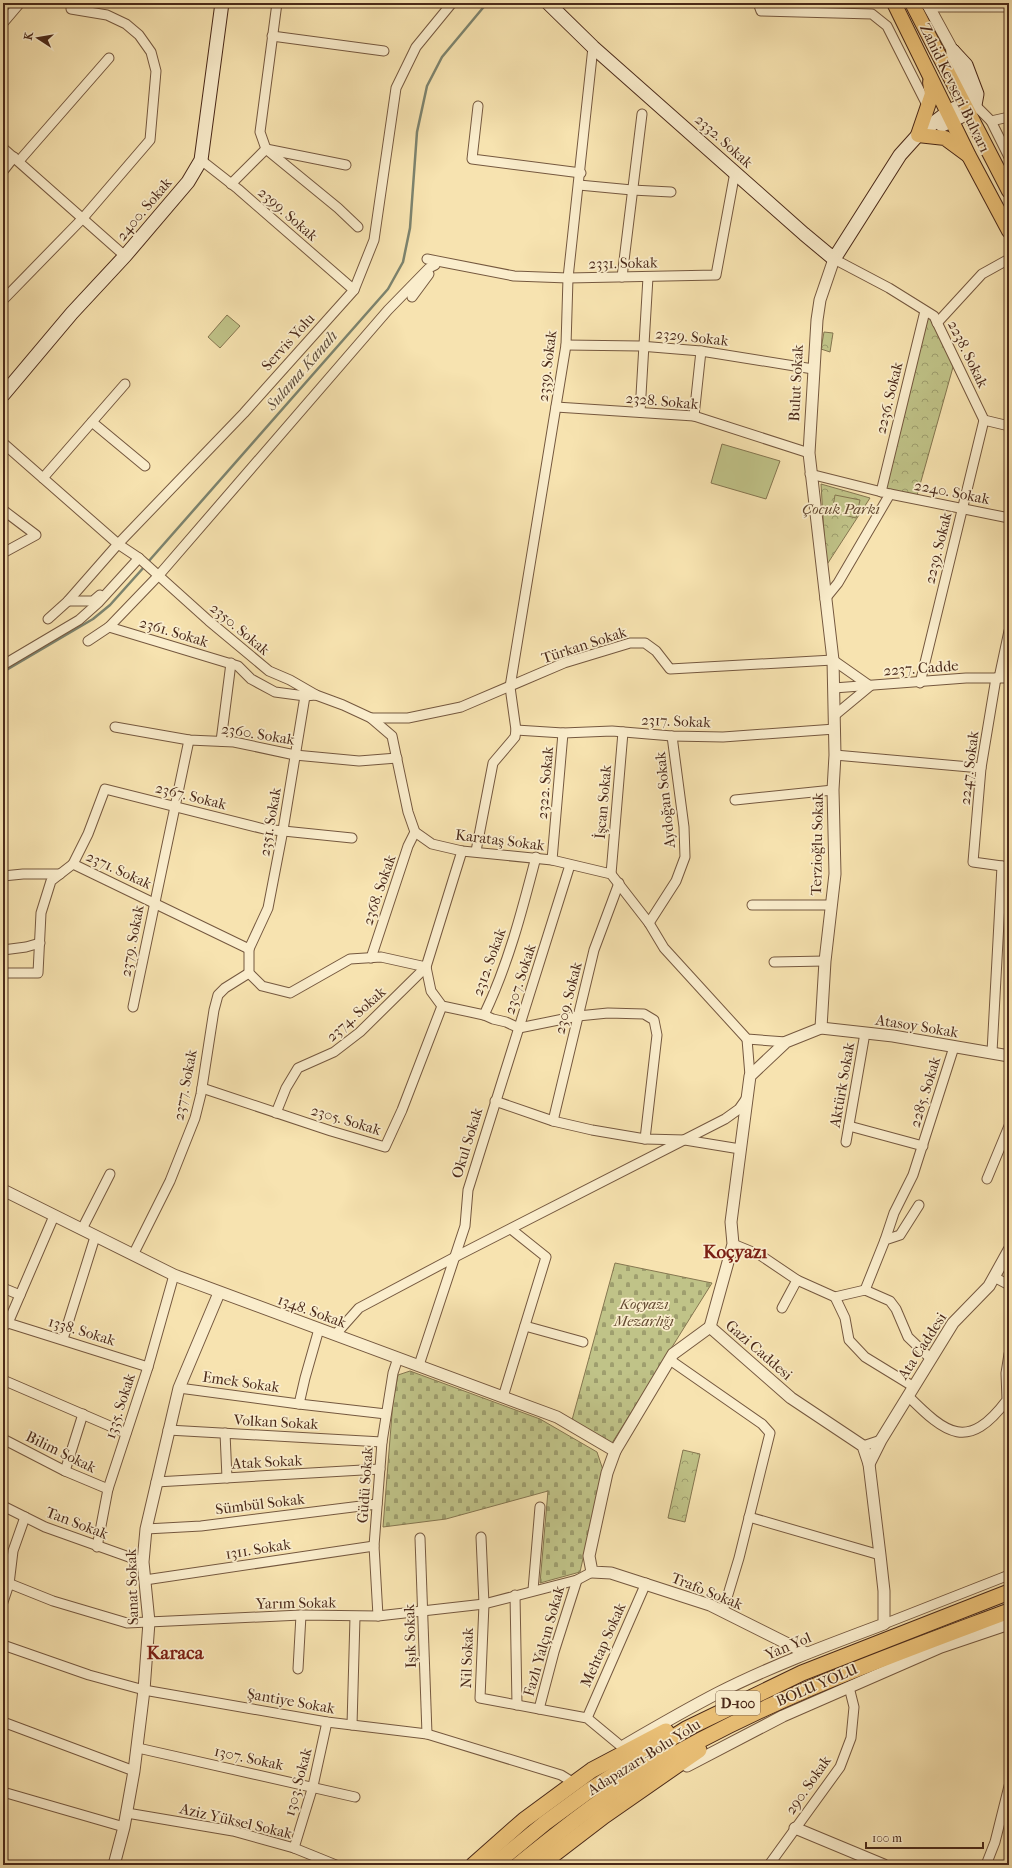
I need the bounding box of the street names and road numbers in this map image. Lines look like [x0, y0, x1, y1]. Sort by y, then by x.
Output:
street label: Zahid Kevseri Bulvarı [916, 21, 994, 156]
street label: 2332. Sokak [691, 110, 757, 172]
street label: 2400. Sokak [112, 174, 176, 244]
street label: 2399. Sokak [254, 183, 322, 245]
street label: 2331. Sokak [588, 253, 658, 273]
street label: Servis Yolu [258, 309, 319, 374]
street label: 2238. Sokak [944, 317, 992, 391]
street label: 2329. Sokak [655, 324, 730, 350]
street label: 2339. Sokak [534, 329, 560, 403]
street label: Bulut Sokak [785, 344, 807, 422]
street label: 2236. Sokak [871, 360, 907, 436]
street label: 2328. Sokak [625, 389, 699, 413]
street label: 2240. Sokak [913, 476, 991, 508]
street label: 2239. Sokak [920, 510, 956, 586]
street label: 2350. Sokak [207, 599, 274, 659]
street label: 2361. Sokak [137, 613, 211, 651]
street label: Türkan Sokak [539, 623, 629, 667]
street label: 2237. Cadde [883, 656, 960, 680]
street label: 2317. Sokak [641, 711, 712, 731]
street label: 2360. Sokak [220, 719, 296, 749]
street label: 2247. Sokak [956, 730, 983, 806]
street label: 2322. Sokak [533, 746, 557, 820]
street label: Aydoğan Sokak [651, 751, 679, 850]
street label: İşcan Sokak [591, 764, 615, 840]
street label: 2367. Sokak [154, 778, 229, 814]
street label: 2351. Sokak [255, 786, 285, 858]
street label: Terzioğlu Sokak [807, 792, 827, 895]
street label: Karataş Sokak [454, 826, 546, 854]
street label: 2371. Sokak [83, 847, 155, 893]
street label: 2368. Sokak [359, 852, 400, 928]
street label: 2379. Sokak [116, 903, 148, 978]
street label: 2312. Sokak [468, 925, 510, 998]
street label: 2307. Sokak [500, 941, 540, 1016]
street label: 2309. Sokak [550, 960, 586, 1036]
street label: 2374. Sokak [323, 982, 390, 1045]
street label: Atasoy Sokak [873, 1010, 960, 1041]
street label: Aktürk Sokak [825, 1041, 858, 1130]
street label: 2377. Sokak [169, 1048, 201, 1122]
street label: 2285. Sokak [906, 1054, 944, 1130]
street label: 2305. Sokak [309, 1101, 383, 1139]
street label: Okul Sokak [448, 1105, 486, 1181]
street label: 1348. Sokak [275, 1290, 349, 1332]
street label: Ata Caddesi [893, 1309, 951, 1384]
street label: 1338. Sokak [46, 1312, 118, 1350]
street label: Gazi Caddesi [722, 1316, 796, 1384]
street label: Emek Sokak [201, 1368, 281, 1396]
street label: 1335. Sokak [101, 1371, 139, 1441]
street label: Volkan Sokak [232, 1411, 319, 1433]
street label: Bilim Sokak [23, 1427, 99, 1477]
street label: Güdü Sokak [353, 1446, 377, 1524]
street label: Atak Sokak [230, 1451, 303, 1473]
street label: Sümbül Sokak [214, 1490, 306, 1518]
street label: Tan Sokak [43, 1503, 111, 1543]
street label: 1311. Sokak [224, 1535, 292, 1563]
street label: Sanat Sokak [122, 1548, 142, 1626]
street label: Trafo Sokak [669, 1569, 746, 1614]
street label: Fazlı Yalçın Sokak [520, 1584, 568, 1698]
street label: Yarım Sokak [255, 1593, 336, 1613]
street label: Mehtap Sokak [576, 1600, 630, 1690]
street label: Işık Sokak [400, 1603, 420, 1668]
street label: Nil Sokak [457, 1627, 477, 1689]
street label: Yan Yol [761, 1628, 814, 1664]
street label: BOLU YOLU [773, 1660, 861, 1710]
street label: Şantiye Sokak [246, 1684, 337, 1718]
road number: D-100 [716, 1691, 760, 1715]
street label: Adapazarı-Bolu Yolu [583, 1715, 704, 1800]
street label: 1307. Sokak [213, 1742, 286, 1774]
street label: 1303. Sokak [280, 1746, 316, 1818]
street label: 290. Sokak [781, 1752, 835, 1818]
street label: Aziz Yüksel Sokak [177, 1799, 294, 1843]

